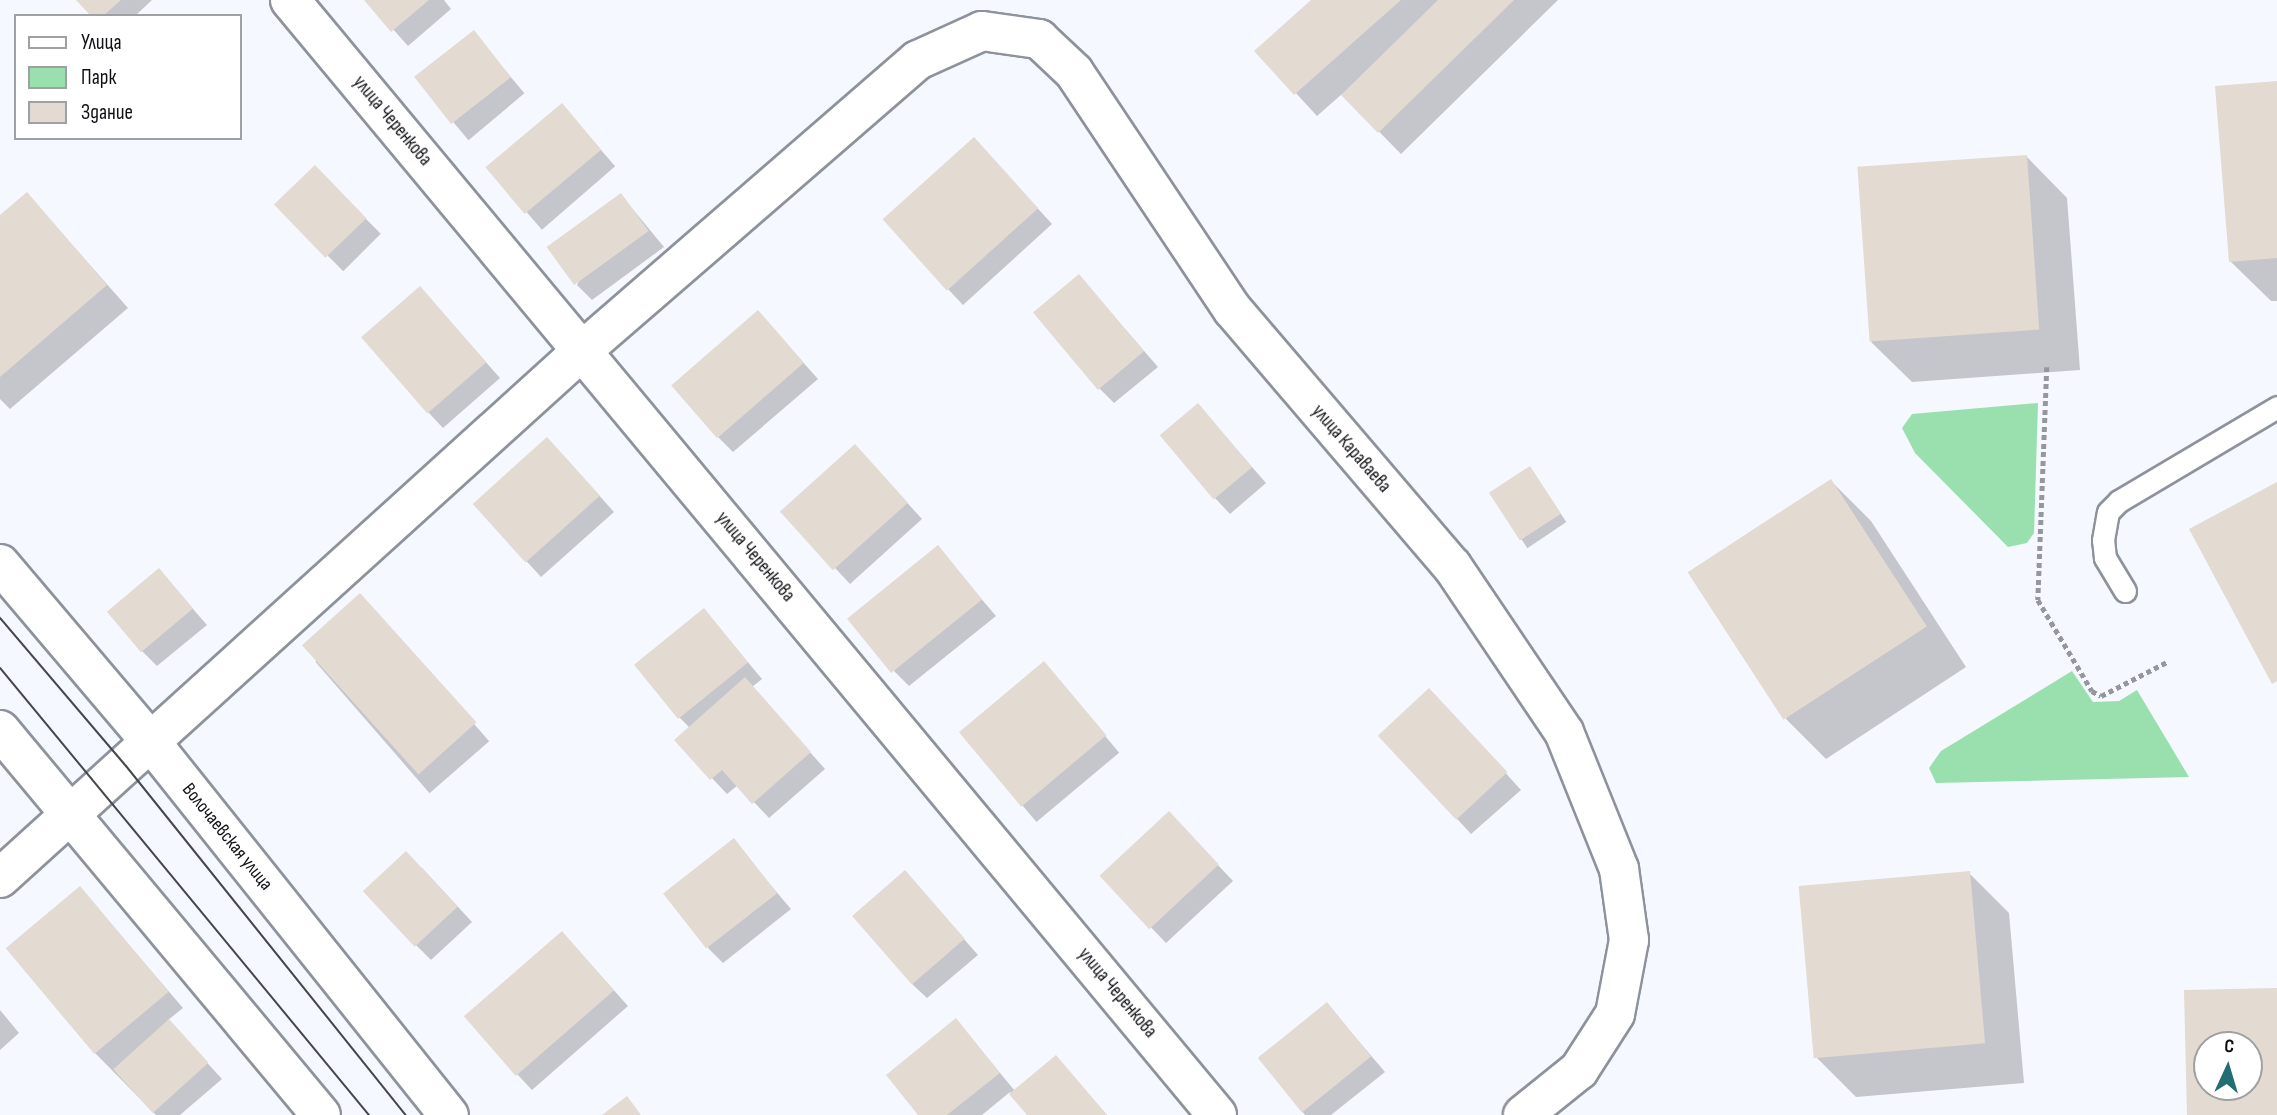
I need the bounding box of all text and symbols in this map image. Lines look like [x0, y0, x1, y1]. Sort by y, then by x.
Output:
legend [14, 14, 242, 140]
text: Улица [81, 30, 122, 55]
text: Парк [81, 65, 116, 90]
street label: улица Черенкова [348, 71, 436, 171]
text: Здание [81, 100, 133, 125]
street label: улица Караваева [1307, 400, 1395, 498]
street label: улица Черенкова [711, 507, 799, 607]
street label: Волочаевская улица [177, 779, 277, 895]
street label: улица Черенкова [1073, 943, 1161, 1043]
north arrow [2193, 1031, 2263, 1101]
text: С [2224, 1035, 2235, 1058]

